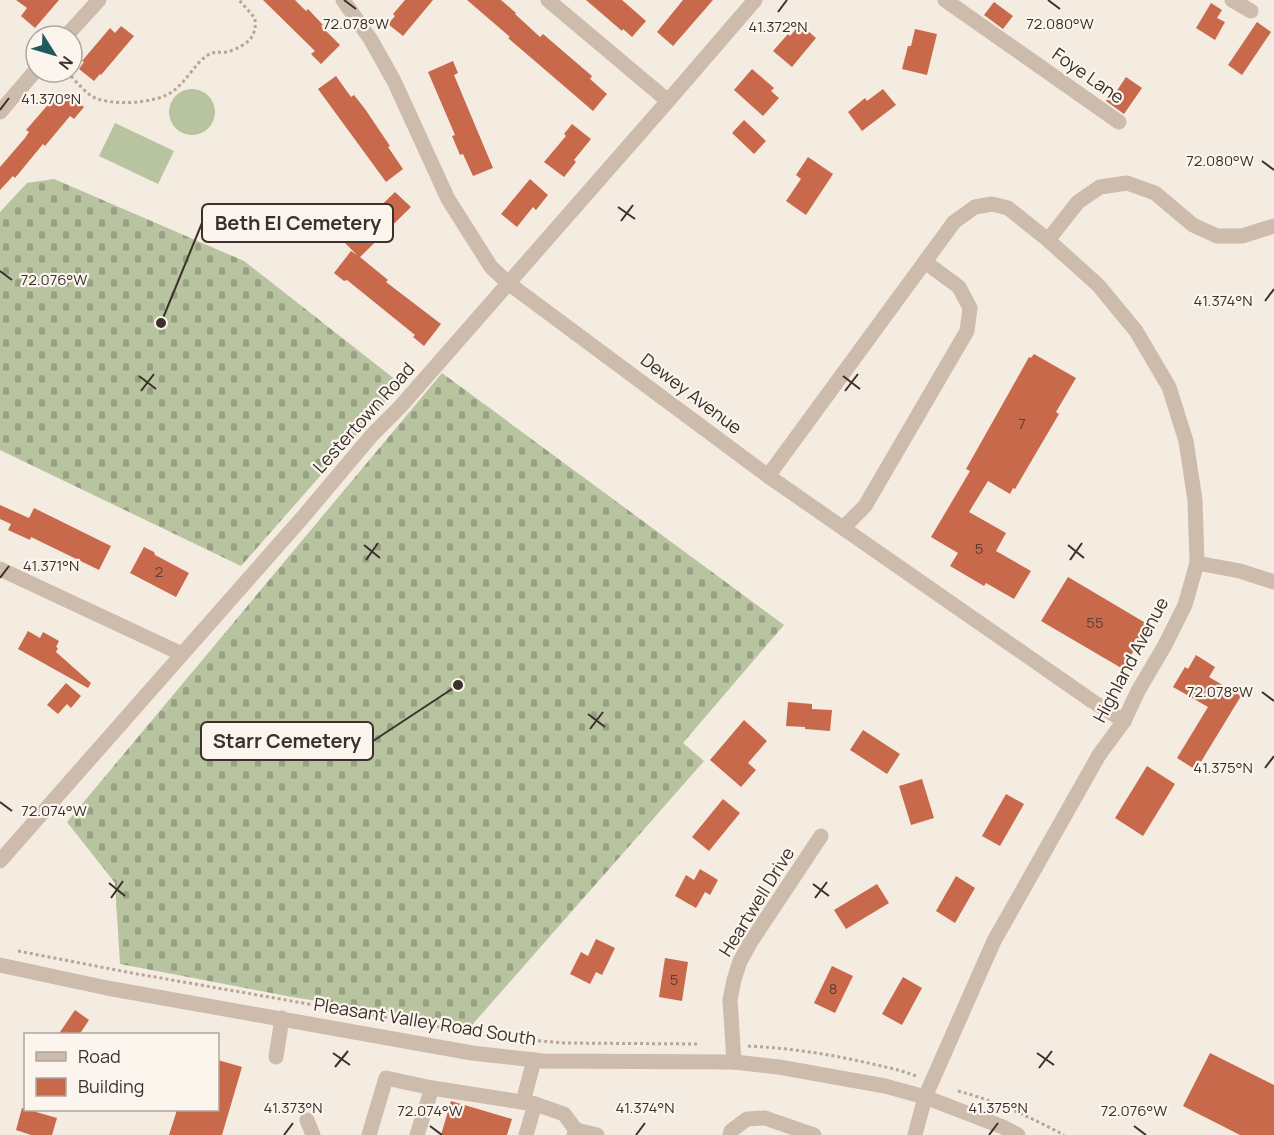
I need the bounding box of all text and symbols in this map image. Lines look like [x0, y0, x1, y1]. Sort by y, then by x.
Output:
text: 72.078°W [323, 13, 389, 34]
text: 72.080°W [1026, 13, 1094, 34]
text: 41.372°N [748, 16, 808, 37]
north arrow [24, 24, 84, 84]
street label: Foye Lane [1048, 42, 1129, 109]
text: N [54, 52, 78, 74]
text: 41.370°N [21, 88, 81, 109]
text: 72.080°W [1186, 150, 1254, 171]
callout: Beth El Cemetery [202, 204, 393, 242]
text: Beth El Cemetery [215, 209, 382, 236]
text: 72.076°W [21, 269, 87, 290]
text: 41.374°N [1194, 290, 1252, 311]
street label: Dewey Avenue [636, 347, 747, 439]
street label: Lestertown Road [307, 357, 419, 478]
house number: 7 [1018, 413, 1026, 434]
house number: 5 [975, 538, 983, 559]
text: 41.371°N [23, 555, 79, 576]
house number: 2 [155, 561, 163, 582]
street label: Highland Avenue [1087, 593, 1173, 726]
house number: 55 [1086, 612, 1104, 633]
text: 72.078°W [1187, 681, 1253, 702]
callout: Starr Cemetery [201, 722, 373, 760]
text: Starr Cemetery [213, 727, 362, 754]
text: 41.375°N [1193, 757, 1253, 778]
text: 72.074°W [21, 800, 87, 821]
street label: Heartwell Drive [713, 842, 799, 961]
house number: 5 [670, 969, 678, 990]
house number: 8 [829, 978, 837, 999]
street label: Pleasant Valley Road South [312, 992, 538, 1050]
legend [24, 1033, 219, 1111]
text: Road [78, 1044, 121, 1068]
text: Building [78, 1074, 144, 1098]
text: 41.373°N [263, 1097, 323, 1118]
text: 41.374°N [616, 1097, 674, 1118]
text: 41.375°N [968, 1097, 1028, 1118]
text: 72.074°W [397, 1100, 463, 1121]
text: 72.076°W [1101, 1100, 1167, 1121]

